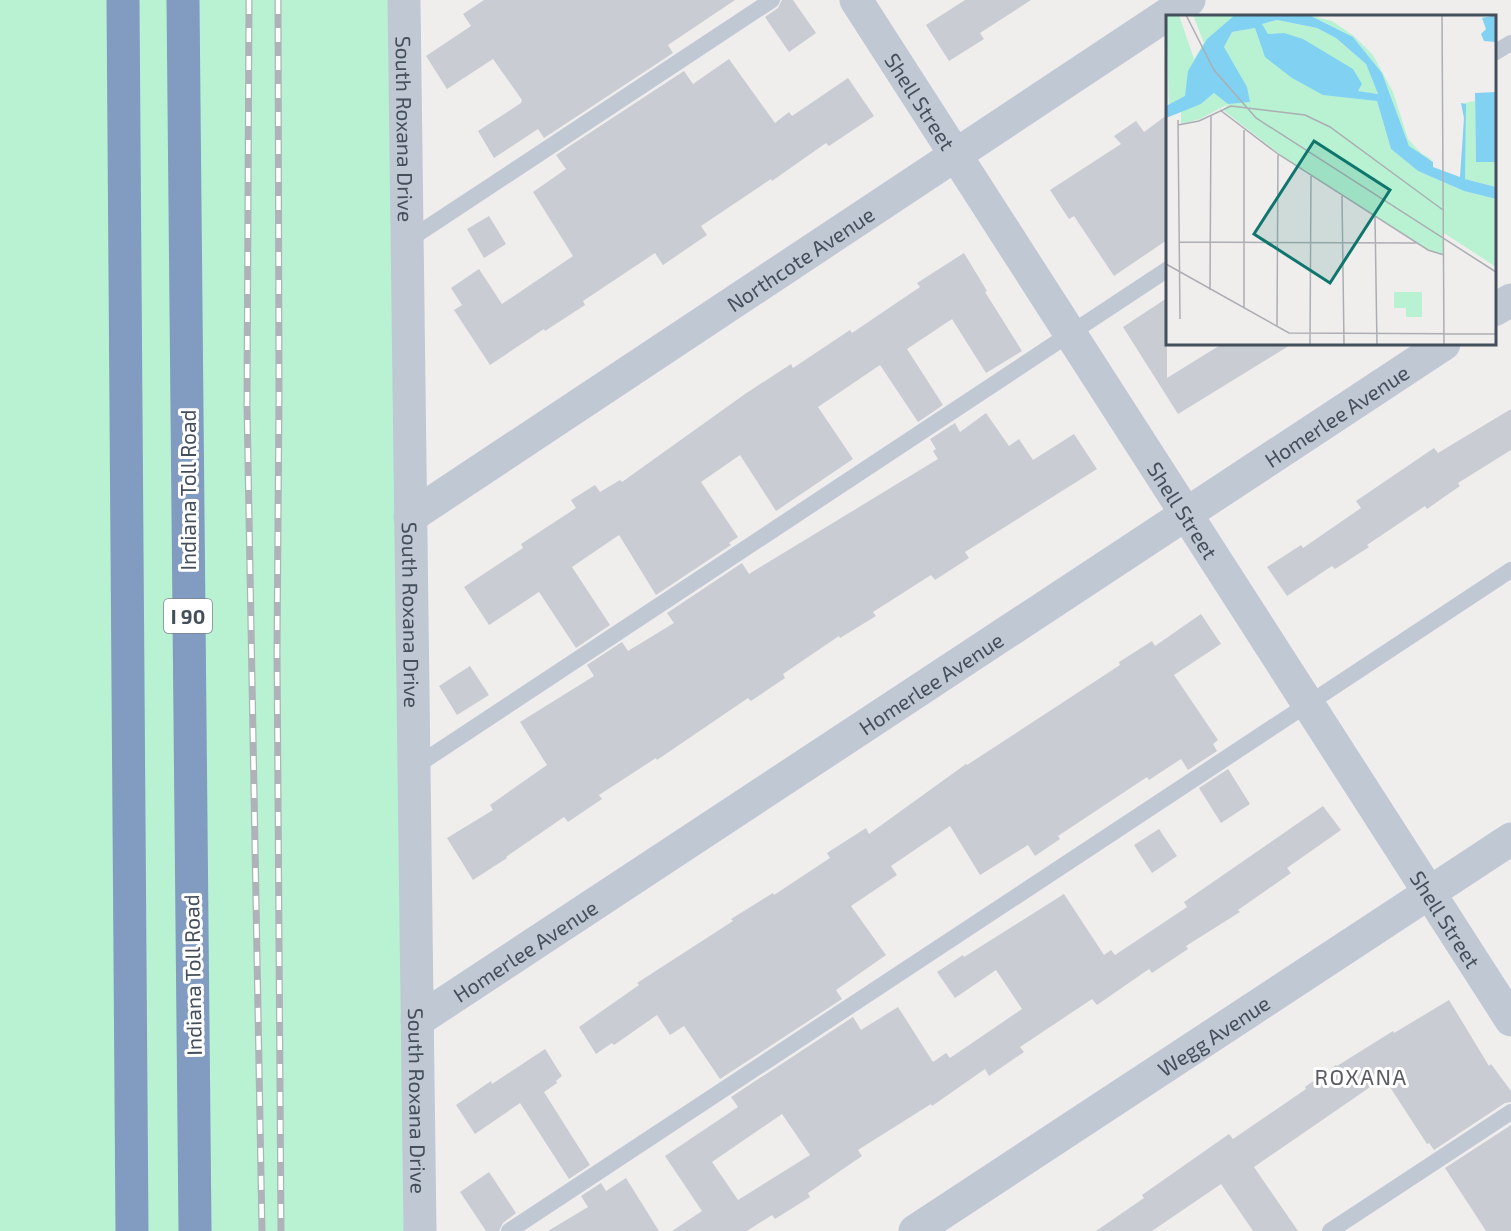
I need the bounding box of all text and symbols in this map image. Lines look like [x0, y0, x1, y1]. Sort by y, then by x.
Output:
inset map [1166, 15, 1496, 345]
street label: South Roxana Drive [392, 36, 419, 222]
street label: Shell Street [881, 48, 961, 154]
street label: Northcote Avenue [722, 200, 878, 316]
street label: Homerlee Avenue [1259, 359, 1413, 472]
street label: Indiana Toll Road [175, 409, 200, 571]
street label: Shell Street [1143, 457, 1224, 563]
street label: South Roxana Drive [398, 522, 426, 708]
road number: I 90 [164, 599, 212, 633]
street label: Homerlee Avenue [854, 626, 1007, 739]
street label: Shell Street [1406, 866, 1486, 972]
street label: Homerlee Avenue [448, 893, 602, 1007]
street label: Indiana Toll Road [178, 894, 206, 1056]
street label: Wegg Avenue [1153, 989, 1274, 1081]
street label: South Roxana Drive [405, 1008, 432, 1194]
district label: ROXANA [1314, 1063, 1408, 1089]

